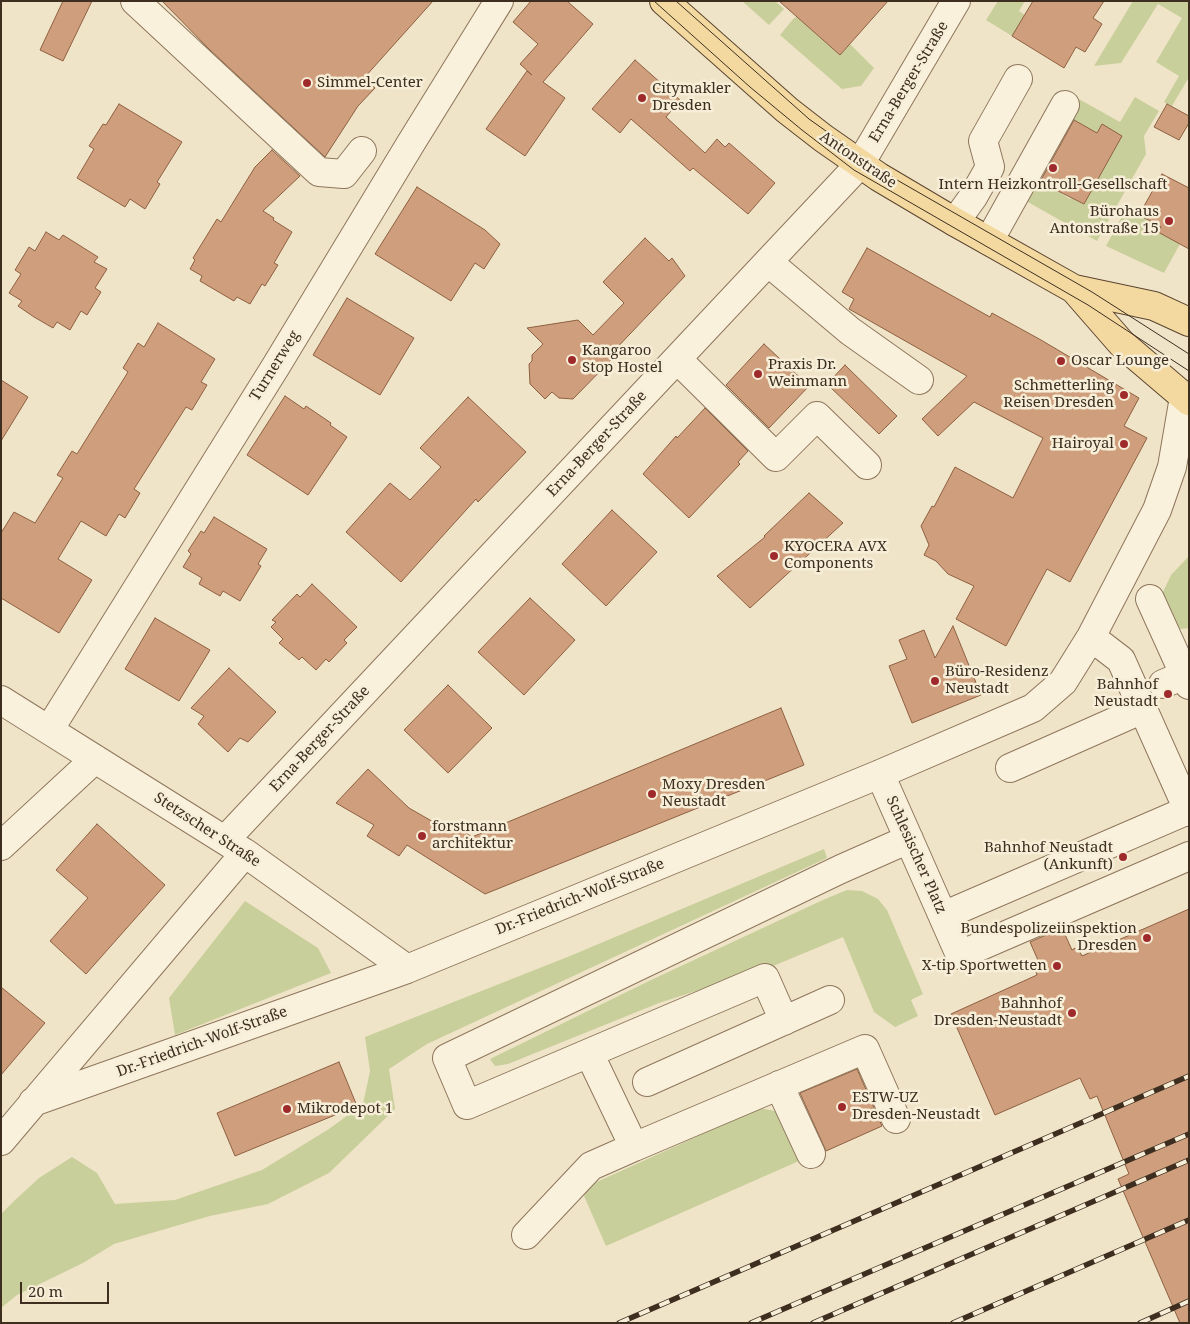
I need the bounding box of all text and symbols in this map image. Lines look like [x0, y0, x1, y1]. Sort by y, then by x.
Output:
street label: Erna-Berger-Straße [866, 18, 952, 146]
place label: Simmel-Center [317, 74, 423, 92]
marker: Simmel-Center [301, 77, 313, 89]
place label: Citymakler Dresden [652, 80, 731, 115]
marker: Citymakler Dresden [636, 92, 648, 104]
street label: Antonstraße [816, 128, 900, 192]
marker: Intern Heizkontroll-Gesellschaft [1047, 162, 1059, 174]
place label: Intern Heizkontroll-Gesellschaft [938, 176, 1168, 194]
place label: Bürohaus Antonstraße 15 [1049, 203, 1159, 238]
marker: Bürohaus Antonstraße 15 [1163, 215, 1175, 227]
street label: Turnerweg [246, 327, 304, 405]
place label: Kangaroo Stop Hostel [582, 342, 662, 377]
place label: Oscar Lounge [1071, 352, 1169, 370]
marker: Kangaroo Stop Hostel [566, 354, 578, 366]
marker: Oscar Lounge [1055, 355, 1067, 367]
place label: Praxis Dr. Weinmann [768, 356, 847, 391]
marker: Praxis Dr. Weinmann [752, 368, 764, 380]
place label: Schmetterling Reisen Dresden [1003, 377, 1114, 412]
street label: Erna-Berger-Straße [543, 387, 651, 501]
marker: Schmetterling Reisen Dresden [1118, 389, 1130, 401]
place label: Hairoyal [1052, 435, 1114, 453]
marker: Hairoyal [1118, 438, 1130, 450]
place label: KYOCERA AVX Components [784, 538, 887, 573]
marker: KYOCERA AVX Components [768, 550, 780, 562]
place label: Büro-Residenz Neustadt [945, 663, 1049, 698]
marker: Büro-Residenz Neustadt [929, 675, 941, 687]
place label: Bahnhof Neustadt [1094, 676, 1158, 711]
street label: Erna-Berger-Straße [266, 682, 374, 796]
marker: Bahnhof Neustadt [1162, 688, 1174, 700]
place label: Moxy Dresden Neustadt [662, 776, 765, 811]
marker: Moxy Dresden Neustadt [646, 788, 658, 800]
street label: Stetzscher Straße [150, 789, 264, 871]
street label: Schlesischer Platz [882, 793, 950, 917]
place label: forstmann architektur [432, 818, 513, 853]
marker: forstmann architektur [416, 830, 428, 842]
place label: Bahnhof Neustadt (Ankunft) [984, 839, 1113, 874]
marker: Bahnhof Neustadt (Ankunft) [1117, 851, 1129, 863]
street label: Dr.-Friedrich-Wolf-Straße [493, 855, 667, 939]
place label: Bundespolizeiinspektion Dresden [961, 920, 1137, 955]
marker: Bundespolizeiinspektion Dresden [1141, 932, 1153, 944]
place label: X-tip Sportwetten [922, 957, 1047, 975]
marker: X-tip Sportwetten [1051, 960, 1063, 972]
place label: Bahnhof Dresden-Neustadt [934, 995, 1062, 1030]
street label: Dr.-Friedrich-Wolf-Straße [114, 1003, 290, 1081]
marker: Bahnhof Dresden-Neustadt [1066, 1007, 1078, 1019]
place label: ESTW-UZ Dresden-Neustadt [852, 1089, 980, 1124]
place label: Mikrodepot 1 [297, 1100, 393, 1118]
marker: ESTW-UZ Dresden-Neustadt [836, 1101, 848, 1113]
marker: Mikrodepot 1 [281, 1103, 293, 1115]
scale bar [22, 1272, 111, 1304]
text: 20 m [28, 1281, 63, 1301]

